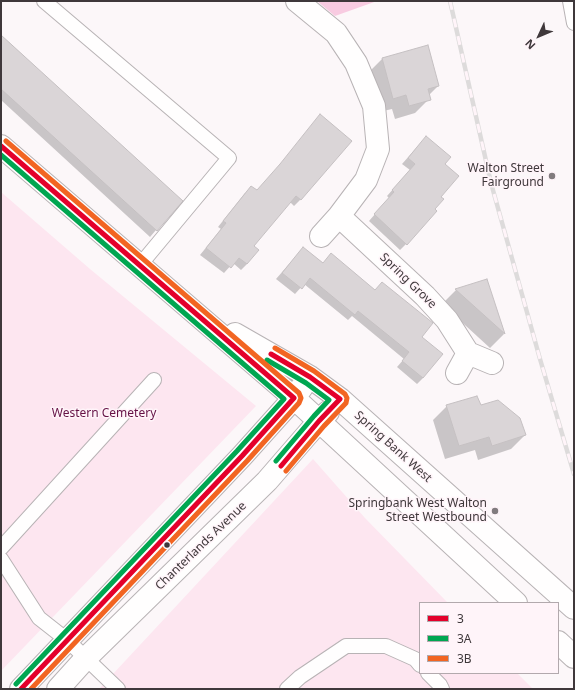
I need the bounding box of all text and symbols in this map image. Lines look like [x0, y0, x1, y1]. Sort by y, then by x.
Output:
north arrow [519, 16, 559, 56]
text: N [522, 36, 539, 53]
place label: Walton Street Fairground [468, 162, 544, 190]
marker: Walton Street Fairground [547, 171, 557, 181]
street label: Spring Grove [377, 250, 439, 312]
park label: Western Cemetery [52, 407, 156, 421]
street label: Spring Bank West [351, 408, 435, 486]
place label: Springbank West Walton Street Westbound [348, 497, 487, 525]
street label: Chanterlands Avenue [153, 499, 249, 593]
marker: Springbank West Walton Street Westbound [490, 506, 500, 516]
unlabelled marker [162, 540, 172, 550]
legend [419, 602, 559, 674]
text: 3 [457, 610, 464, 627]
text: 3A [457, 630, 472, 647]
text: 3B [457, 650, 472, 667]

